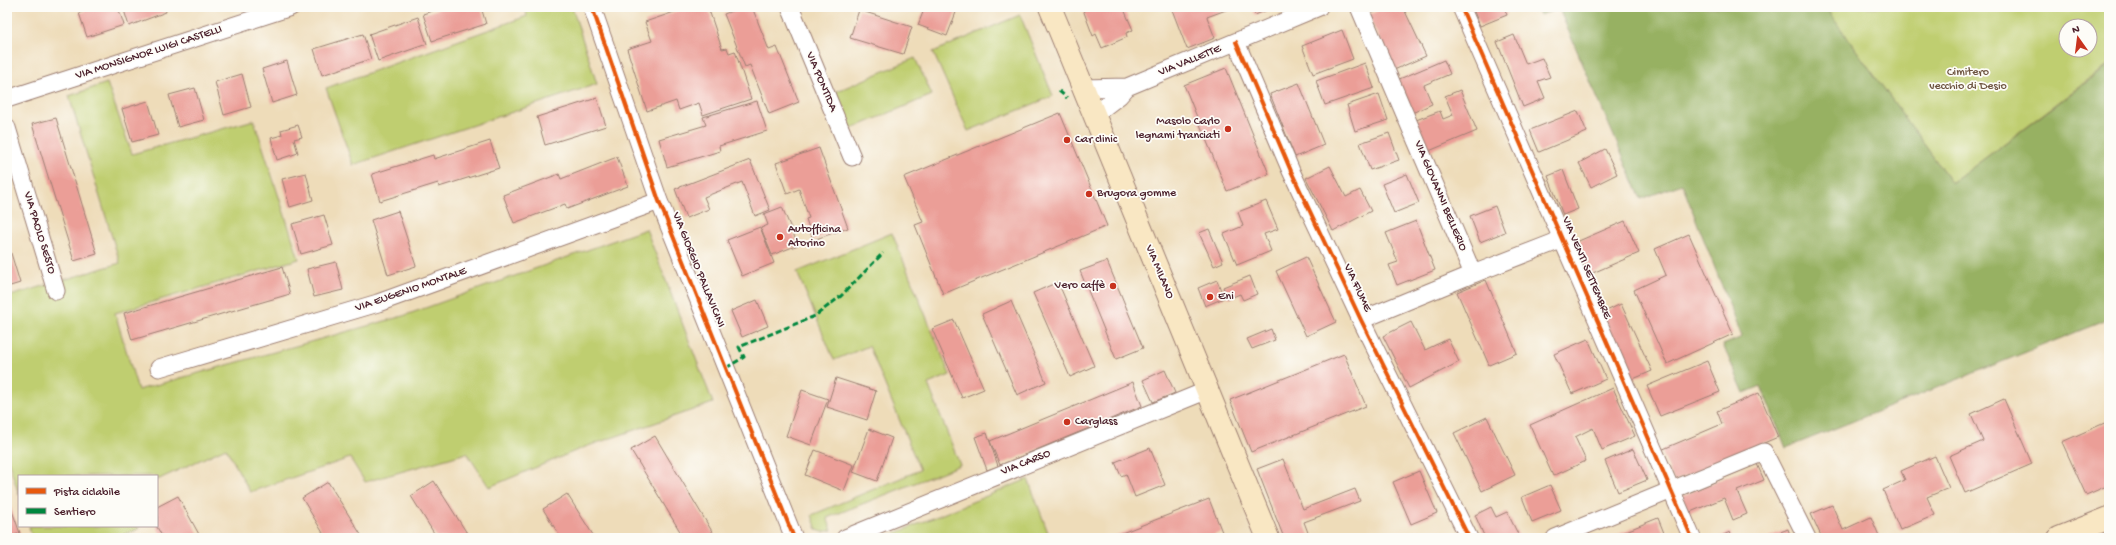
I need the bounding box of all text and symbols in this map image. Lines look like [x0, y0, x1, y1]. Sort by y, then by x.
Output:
north arrow [2058, 18, 2098, 58]
street label: VIA MONSIGNOR LUIGI CASTELLI [73, 23, 224, 84]
text: N [2071, 24, 2081, 37]
street label: VIA VALLETTE [1156, 42, 1224, 80]
street label: VIA PONTIDA [802, 49, 840, 115]
park label: Cimitero vecchio di Desio [1929, 66, 2007, 94]
place label: Masolo Carlo legnami tranciati [1136, 115, 1220, 143]
marker: Masolo Carlo legnami tranciati [1223, 124, 1233, 134]
place label: Car clinic [1075, 133, 1118, 147]
marker: Car clinic [1062, 135, 1072, 145]
street label: VIA GIOVANNI BELLERIO [1410, 138, 1470, 253]
place label: Brugora gomme [1096, 187, 1177, 201]
street label: VIA PAOLO SESTO [20, 189, 58, 276]
marker: Brugora gomme [1084, 189, 1094, 199]
street label: VIA GIORGIO PALLAVICINI [668, 209, 728, 330]
street label: VIA VENTI SETTEMBRE [1558, 214, 1614, 322]
place label: Autofficina Atorino [788, 223, 841, 251]
marker: Autofficina Atorino [775, 232, 785, 242]
street label: VIA MILANO [1141, 242, 1177, 301]
street label: VIA FIUME [1339, 261, 1374, 315]
street label: VIA EUGENIO MONTALE [353, 264, 469, 316]
place label: Vero caffè [1054, 279, 1106, 293]
marker: Vero caffè [1108, 281, 1118, 291]
place label: Eni [1218, 290, 1234, 304]
marker: Eni [1205, 292, 1215, 302]
place label: Carglass [1075, 415, 1118, 429]
marker: Carglass [1062, 417, 1072, 427]
street label: VIA CARSO [998, 447, 1053, 480]
legend [18, 475, 158, 527]
text: Pista ciclabile [53, 486, 121, 500]
text: Sentiero [54, 506, 96, 520]

